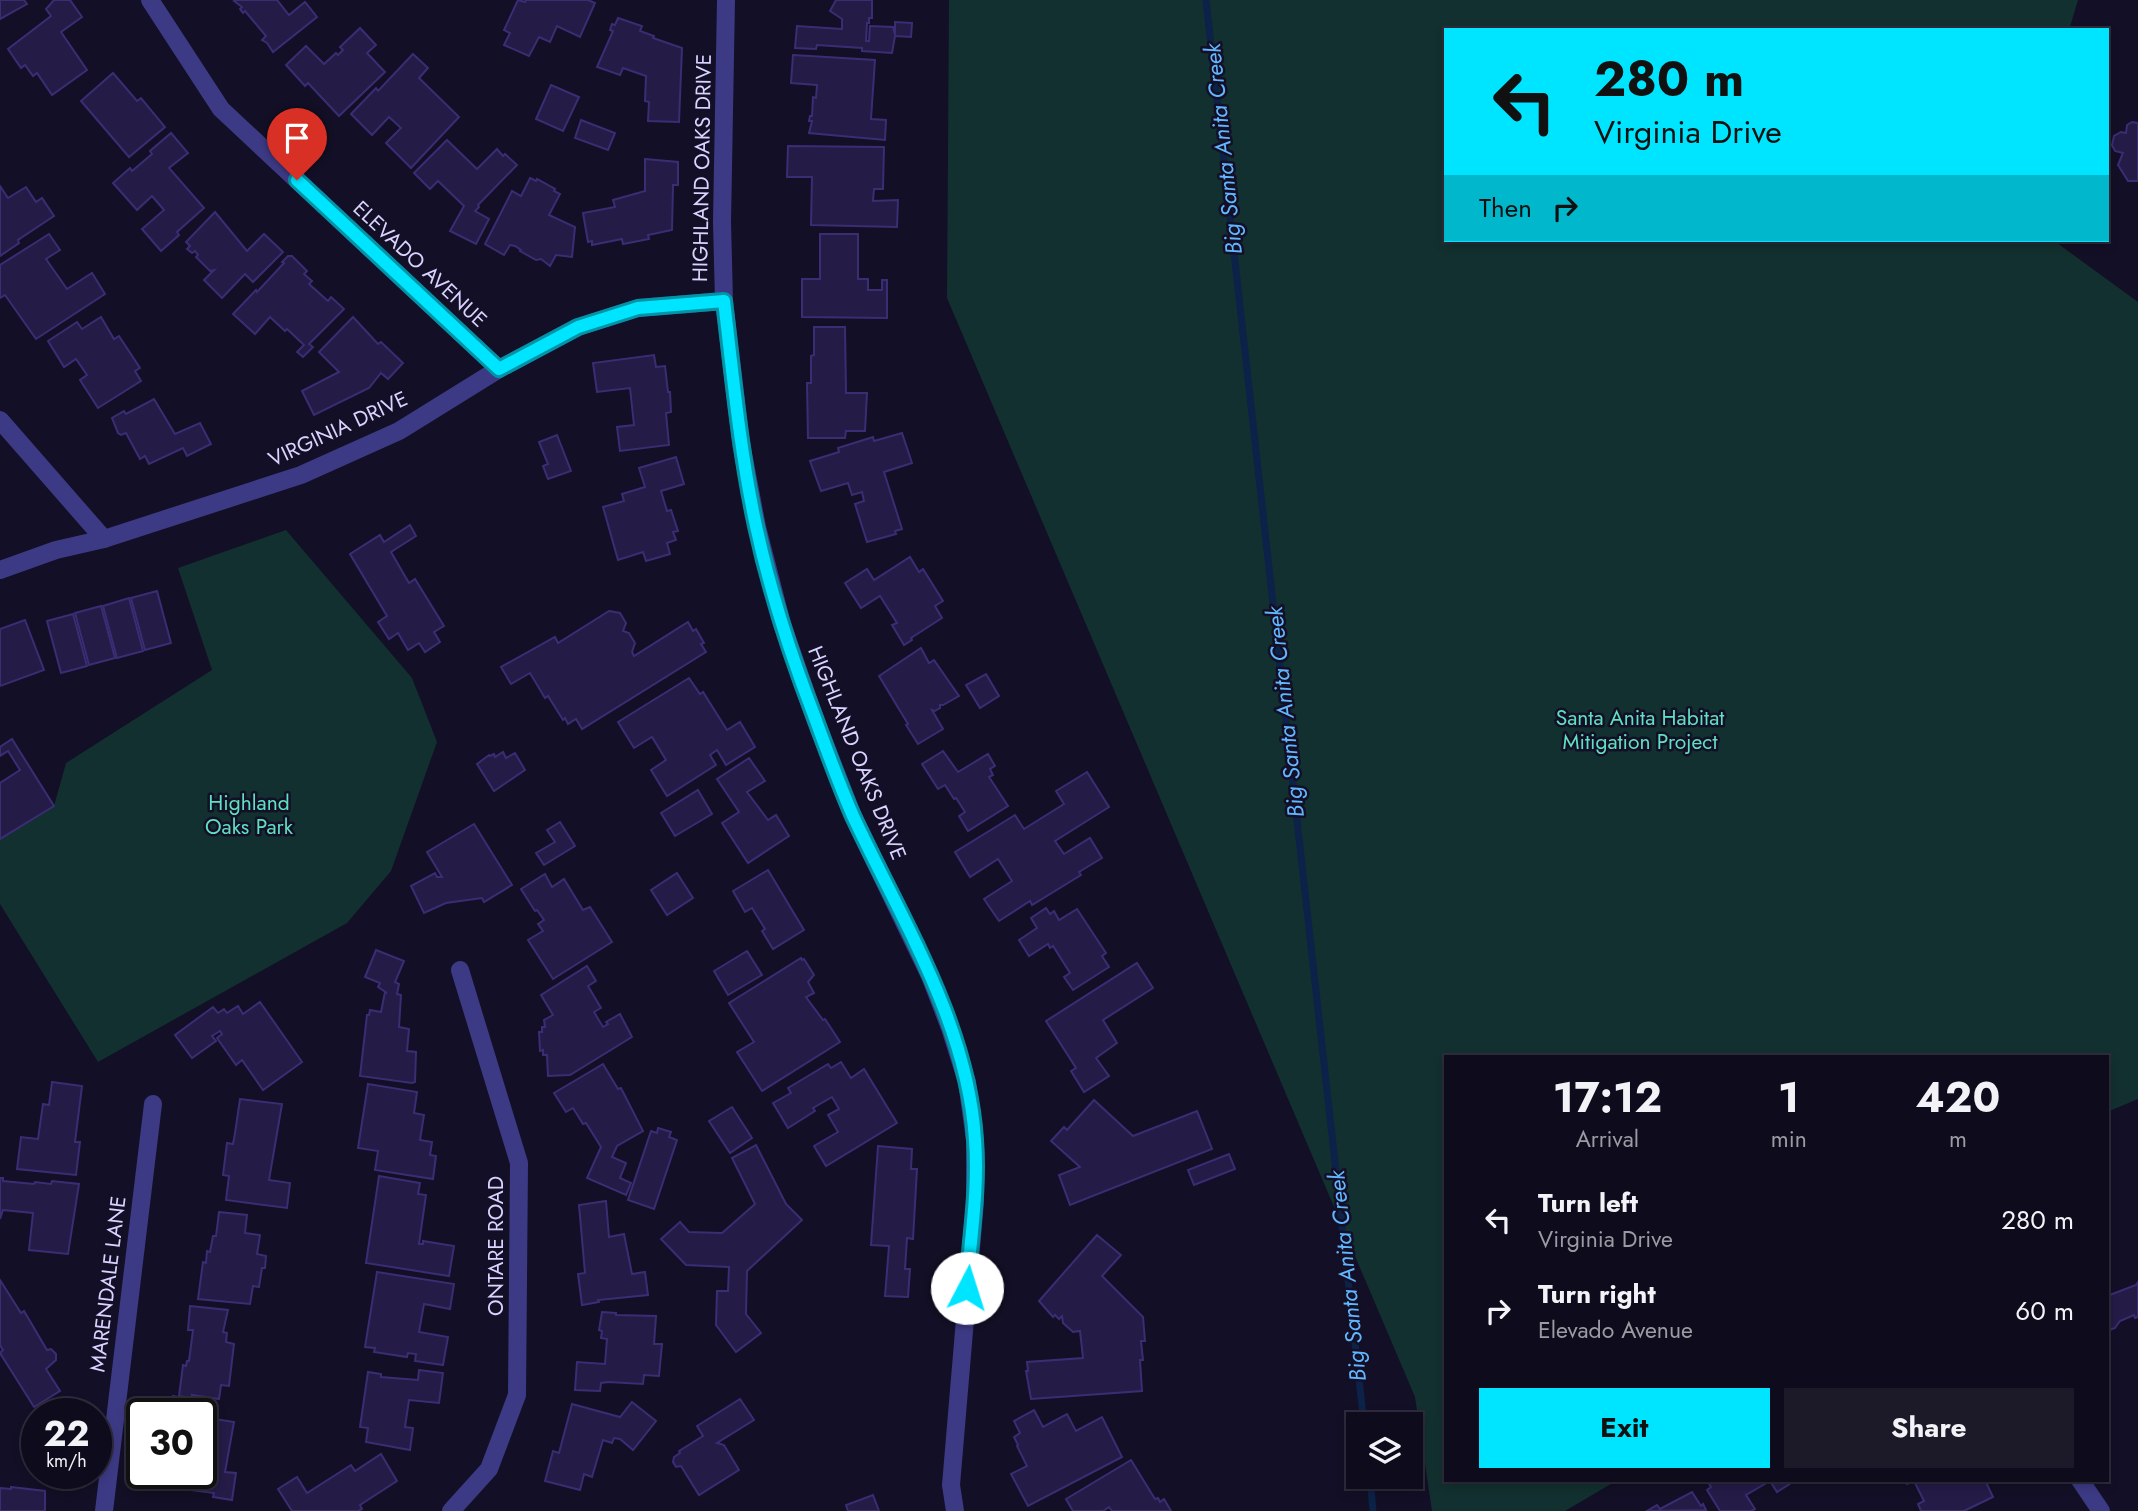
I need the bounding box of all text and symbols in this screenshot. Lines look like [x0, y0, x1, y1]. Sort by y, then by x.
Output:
water label: Big Santa Anita Creek [1195, 41, 1251, 256]
text: 280 m [1594, 44, 1744, 114]
street label: HIGHLAND OAKS DRIVE [685, 54, 719, 282]
icon: left [1479, 56, 1570, 147]
pin [267, 108, 327, 180]
text: Virginia Drive [1594, 109, 1782, 155]
icon: arrive [278, 119, 316, 157]
text: Then [1479, 189, 1532, 227]
icon: right [1546, 189, 1584, 227]
street label: ELEVADO AVENUE [346, 194, 494, 334]
street label: VIRGINIA DRIVE [264, 384, 412, 474]
water label: Big Santa Anita Creek [1257, 604, 1313, 819]
street label: HIGHLAND OAKS DRIVE [800, 642, 914, 864]
park label: Santa Anita Habitat Mitigation Project [1556, 703, 1724, 757]
park label: Highland Oaks Park [205, 788, 294, 842]
text: 17:12 [1553, 1067, 1662, 1128]
text: 1 [1778, 1067, 1799, 1128]
text: 420 [1916, 1067, 2000, 1128]
text: Arrival [1576, 1122, 1639, 1156]
text: min [1771, 1122, 1807, 1156]
text: m [1949, 1122, 1967, 1156]
water label: Big Santa Anita Creek [1319, 1168, 1375, 1383]
street label: ONTARE ROAD [481, 1176, 511, 1316]
text: Turn left [1538, 1184, 1638, 1222]
street label: MARENDALE LANE [82, 1194, 134, 1374]
icon: left [1479, 1201, 1517, 1239]
text: 280 m [2001, 1201, 2074, 1239]
text: Virginia Drive [1538, 1222, 1673, 1256]
position arrow [930, 1251, 1004, 1325]
text: Turn right [1538, 1275, 1656, 1313]
icon: right [1479, 1292, 1517, 1330]
text: 60 m [2015, 1292, 2074, 1330]
text: Elevado Avenue [1538, 1313, 1693, 1347]
button: Exit [1479, 1388, 1770, 1468]
button: Share [1784, 1388, 2074, 1468]
speed limit sign: 30 [126, 1398, 217, 1489]
text: 22 [44, 1409, 89, 1459]
map controls [1346, 1412, 1423, 1489]
button: layers [1346, 1412, 1423, 1489]
text: km/h [46, 1448, 87, 1474]

